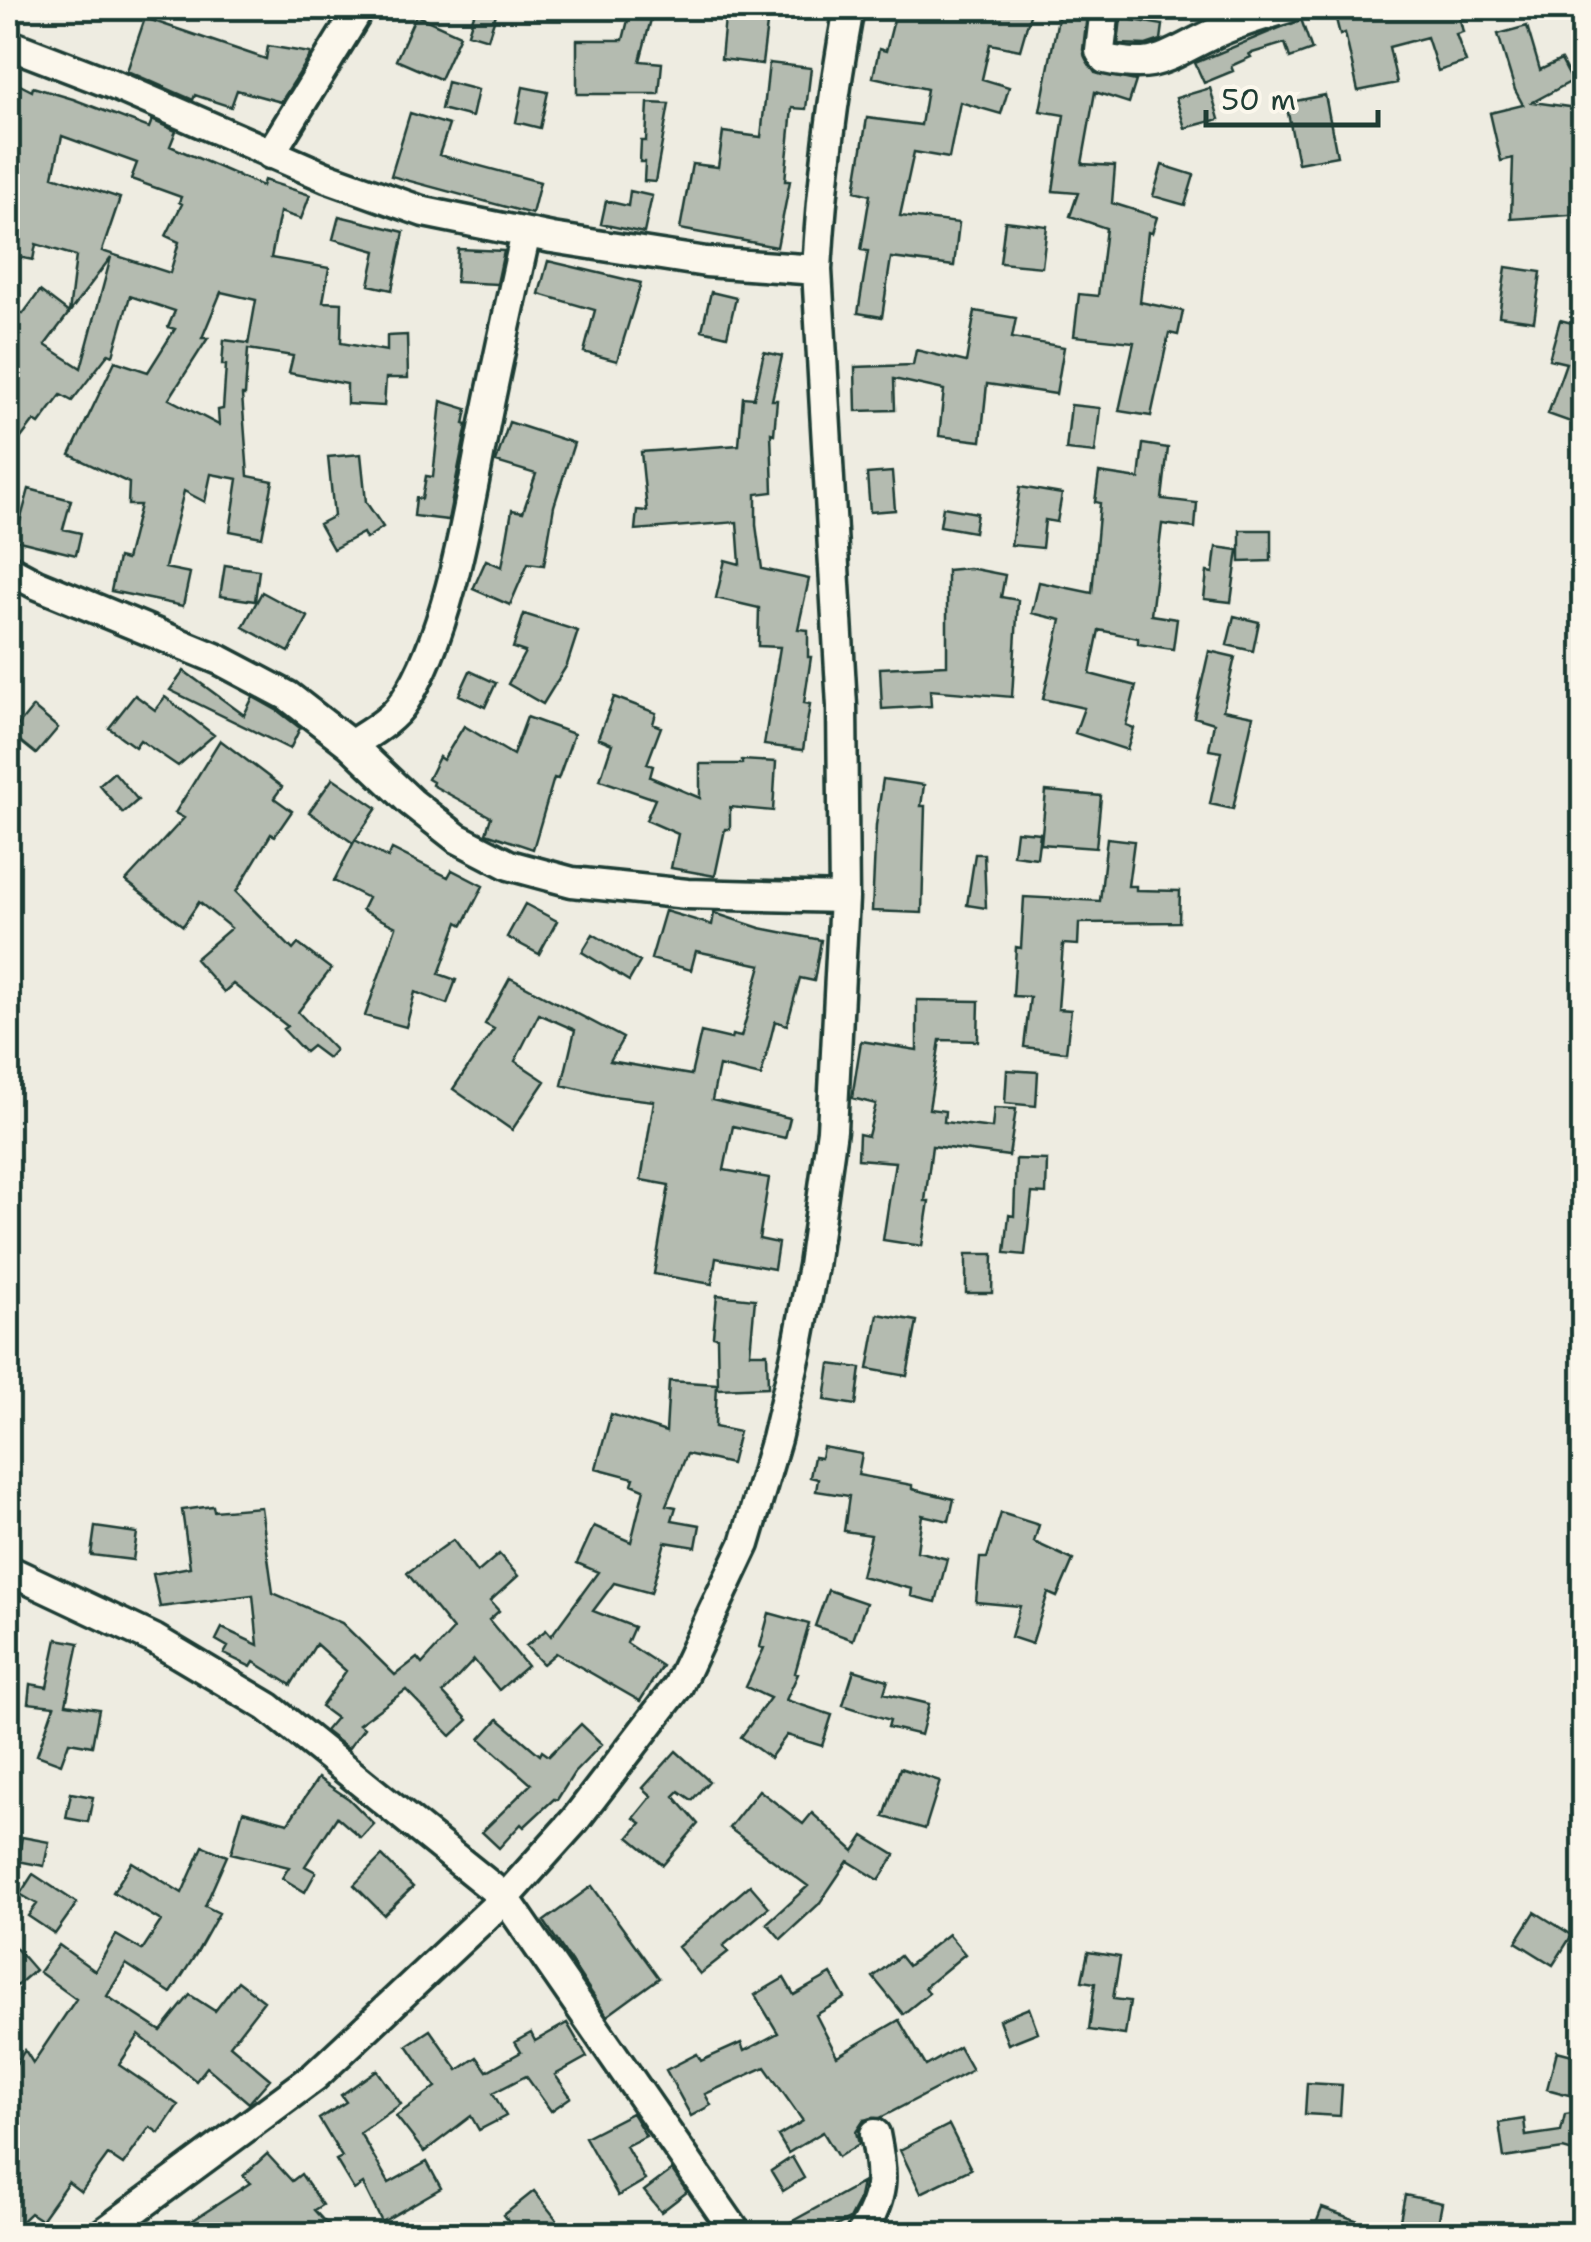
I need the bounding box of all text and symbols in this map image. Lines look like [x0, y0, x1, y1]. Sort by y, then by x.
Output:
scale bar [1206, 65, 1378, 127]
text: 50 m [1221, 79, 1296, 120]

